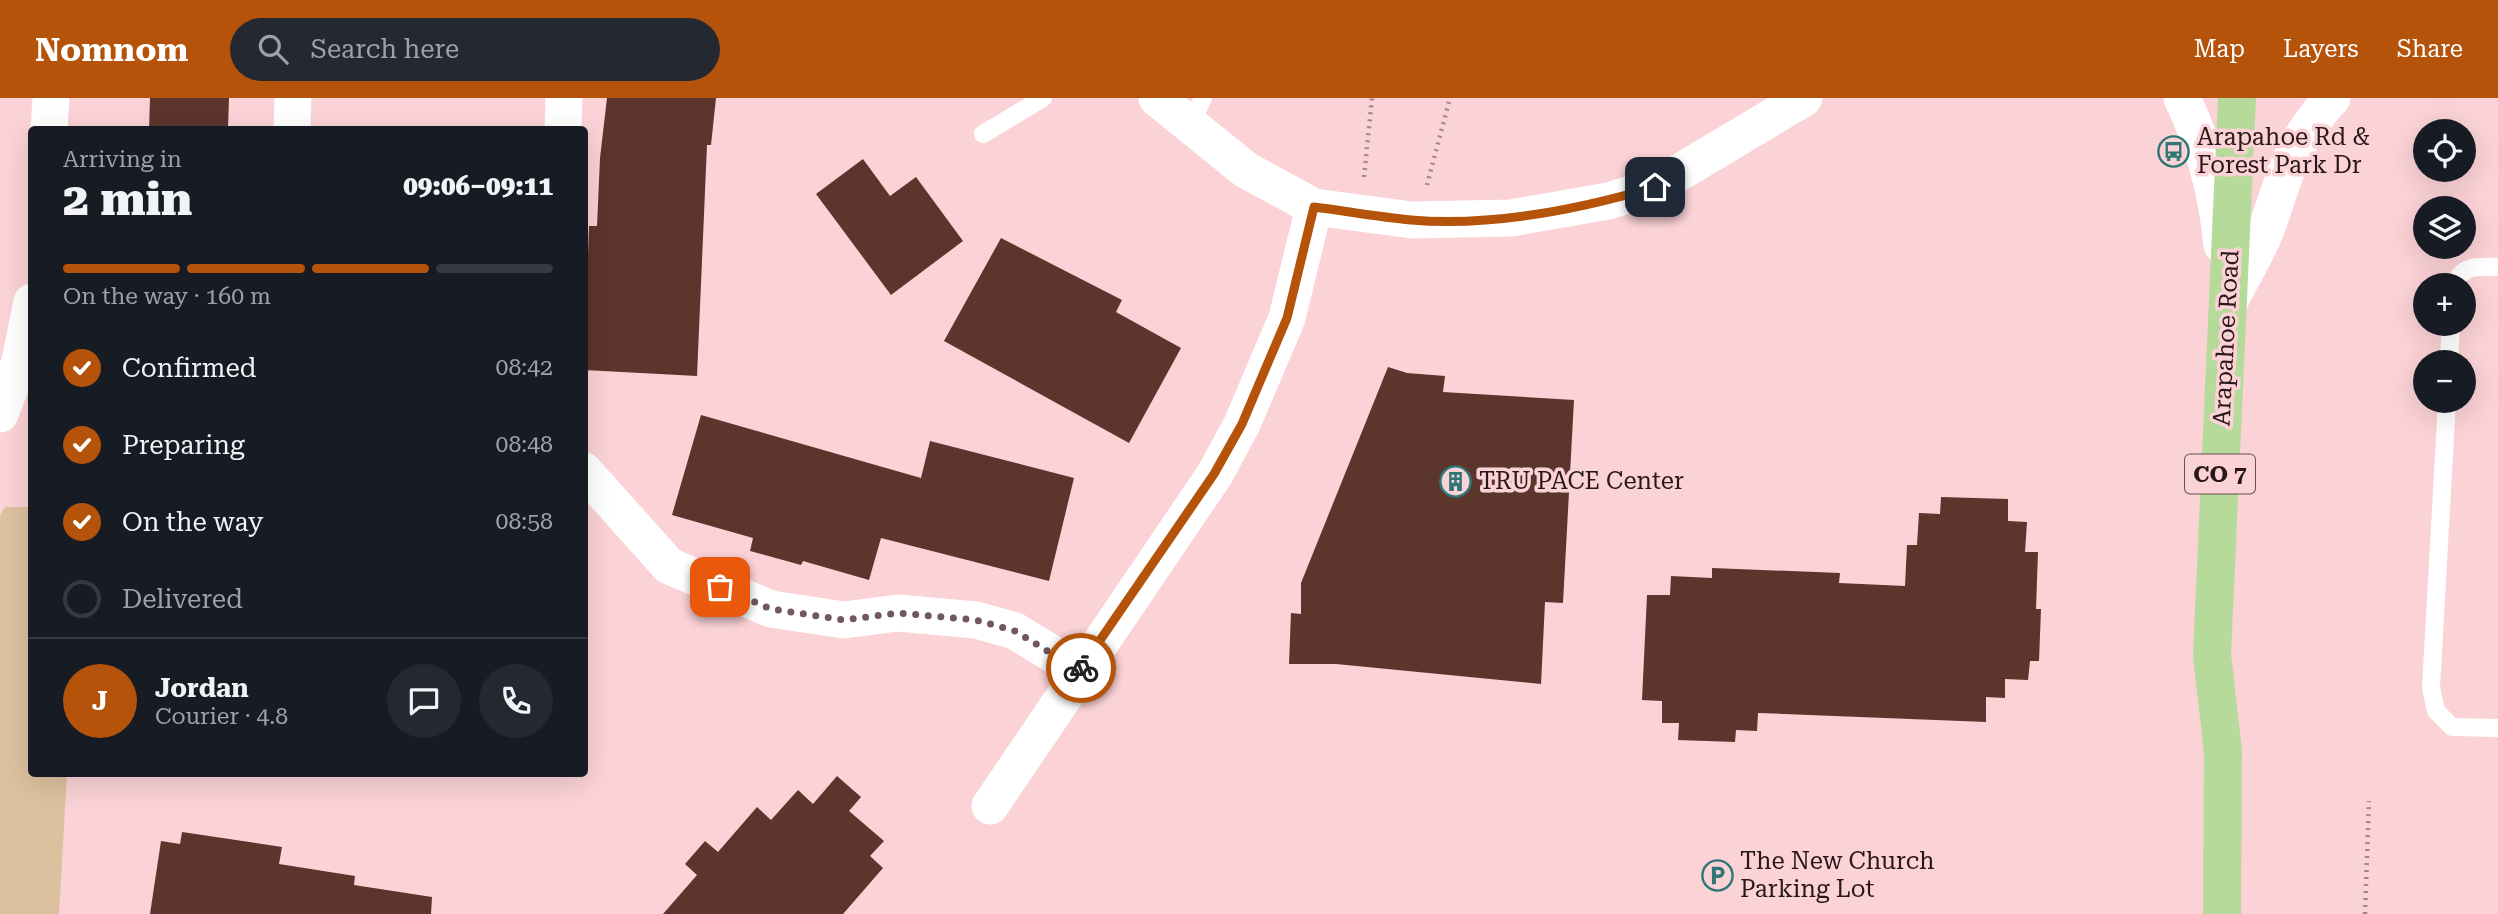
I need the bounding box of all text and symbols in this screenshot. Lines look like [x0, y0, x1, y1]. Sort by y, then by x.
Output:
search box [230, 18, 720, 81]
text: Nomnom [35, 30, 188, 69]
icon: search [254, 30, 292, 68]
text: Search here [310, 34, 459, 64]
text: Map [2194, 35, 2245, 63]
text: Layers [2283, 35, 2359, 63]
text: Share [2397, 35, 2463, 63]
map controls [2413, 119, 2476, 413]
button: locate [2413, 119, 2476, 182]
place label: Arapahoe Rd & Forest Park Dr [2197, 123, 2370, 179]
bus stop icon: Arapahoe Rd & Forest Park Dr [2157, 134, 2191, 168]
text: Arriving in [63, 146, 182, 173]
pin [1625, 157, 1685, 217]
icon: home [1636, 168, 1674, 206]
text: 09:06–09:11 [403, 171, 553, 201]
text: 2 min [63, 172, 192, 226]
button: layers [2413, 196, 2476, 259]
street label: Arapahoe Road [2207, 249, 2245, 427]
button: + [2413, 273, 2476, 336]
text: On the way · 160 m [63, 283, 271, 310]
icon: check [63, 349, 101, 387]
button: − [2413, 350, 2476, 413]
text: Confirmed [122, 353, 257, 383]
text: 08:42 [496, 354, 553, 381]
icon: check [63, 426, 101, 464]
text: Preparing [122, 430, 245, 460]
text: 08:48 [496, 431, 553, 458]
road number: CO 7 [2185, 454, 2255, 494]
building icon: TRU PACE Center [1439, 464, 1473, 498]
place label: TRU PACE Center [1479, 467, 1684, 495]
icon: check [63, 503, 101, 541]
text: On the way [122, 507, 263, 537]
text: 08:58 [496, 508, 553, 535]
pin [690, 557, 750, 617]
icon: bag [701, 568, 739, 606]
text: Delivered [122, 584, 243, 614]
courier [1046, 633, 1116, 703]
icon: bike [1062, 649, 1100, 687]
button: chat [387, 664, 461, 738]
button: phone [479, 664, 553, 738]
text: Jordan [155, 673, 249, 703]
text: J [92, 686, 108, 716]
text: Courier · 4.8 [155, 703, 288, 730]
place label: The New Church Parking Lot [1740, 847, 1935, 903]
parking icon: The New Church Parking Lot [1700, 858, 1734, 892]

